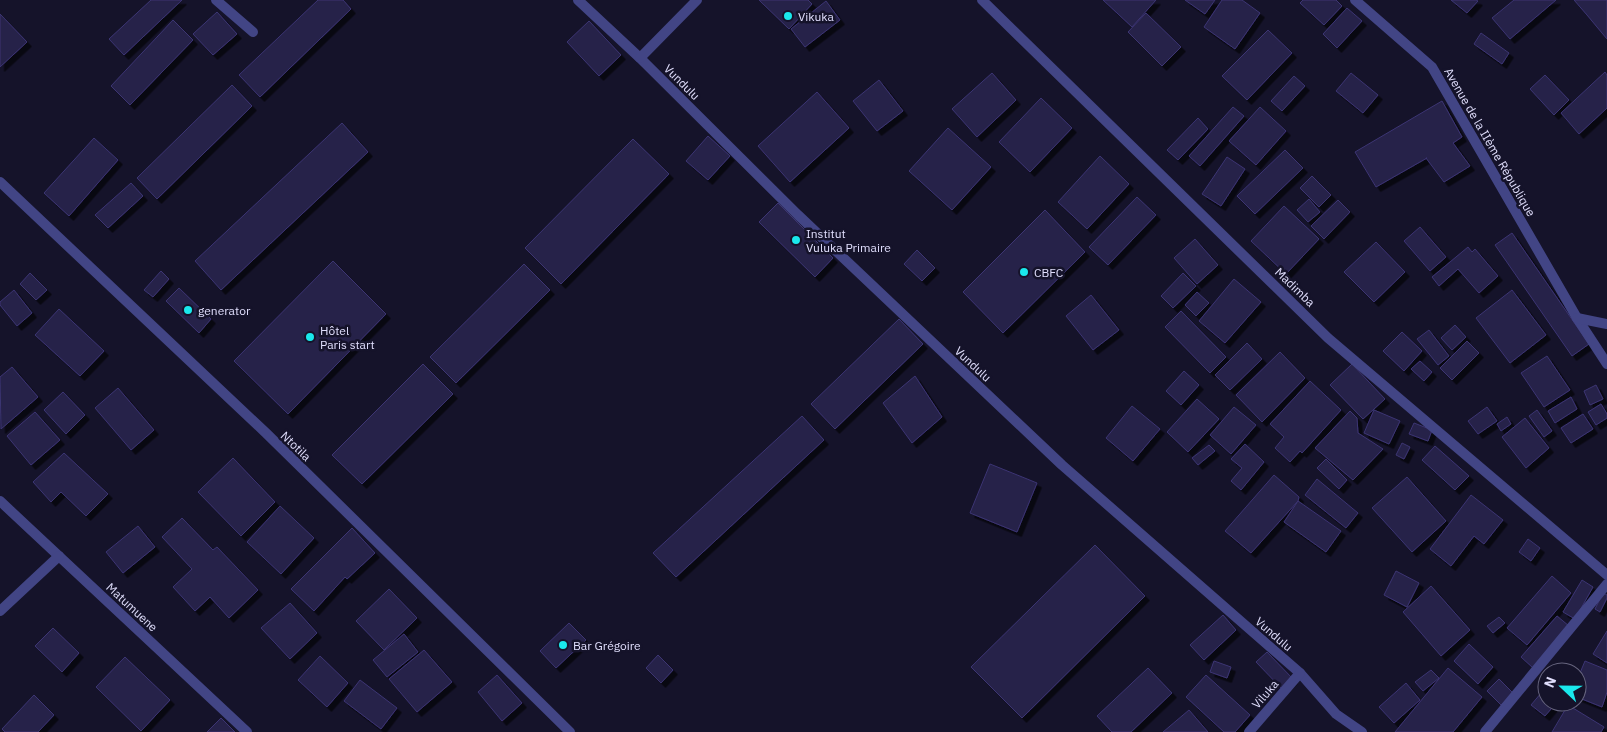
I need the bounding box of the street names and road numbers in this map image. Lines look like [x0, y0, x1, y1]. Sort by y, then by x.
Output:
street label: Vundulu [661, 61, 703, 103]
street label: Avenue de la IIème République [1441, 65, 1539, 219]
street label: Madimba [1272, 264, 1319, 310]
street label: Vundulu [952, 343, 994, 385]
street label: Ntotila [278, 428, 315, 464]
street label: Matumuene [103, 580, 161, 635]
street label: Vundulu [1252, 614, 1296, 654]
street label: Viluka [1248, 676, 1282, 711]

